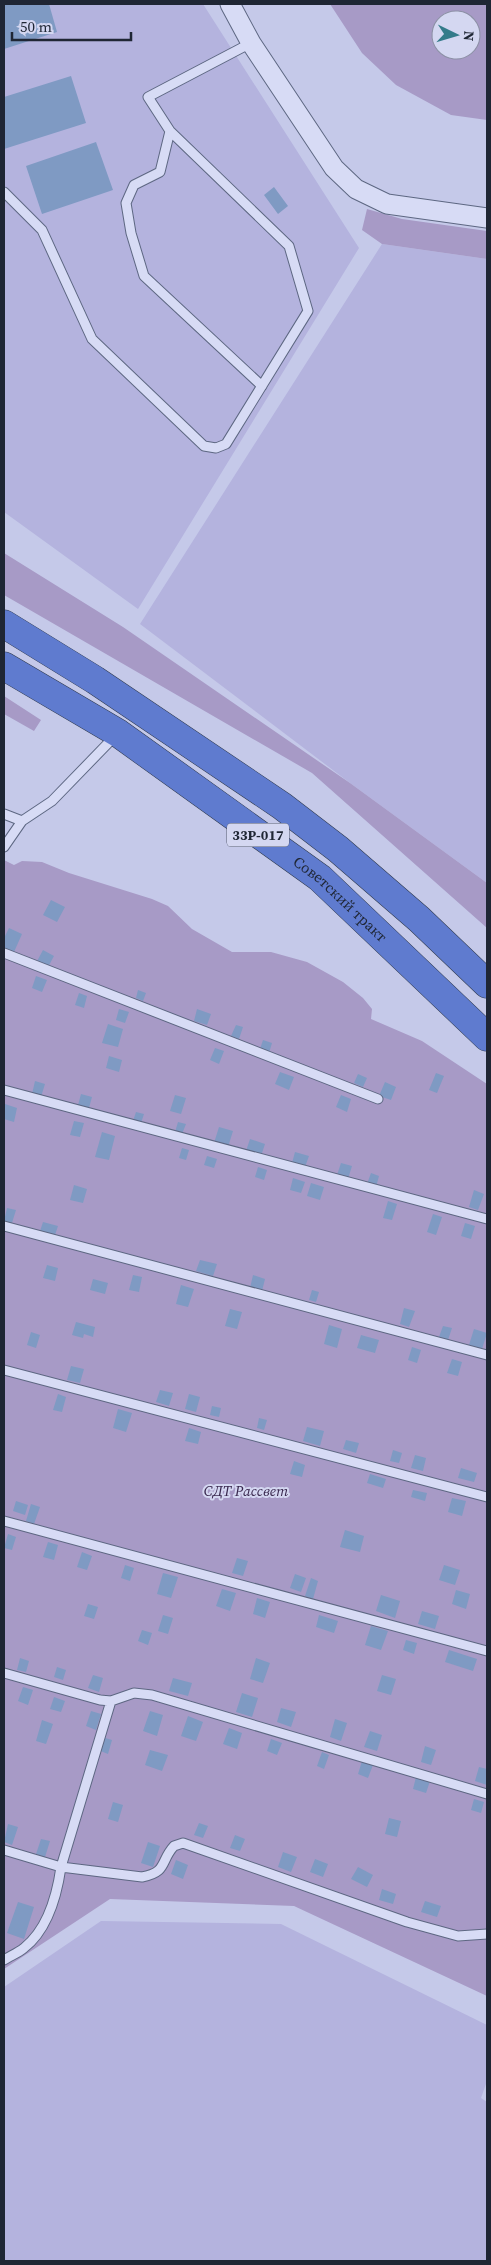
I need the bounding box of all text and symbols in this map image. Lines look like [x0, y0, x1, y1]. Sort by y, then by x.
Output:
scale bar [12, 10, 131, 42]
north arrow [431, 10, 481, 60]
text: 50 m [20, 16, 52, 37]
text: N [459, 30, 479, 42]
road number: 33Р-017 [227, 824, 289, 846]
street label: Советский тракт [289, 851, 392, 947]
park label: СДТ Рассвет [204, 1480, 289, 1501]

